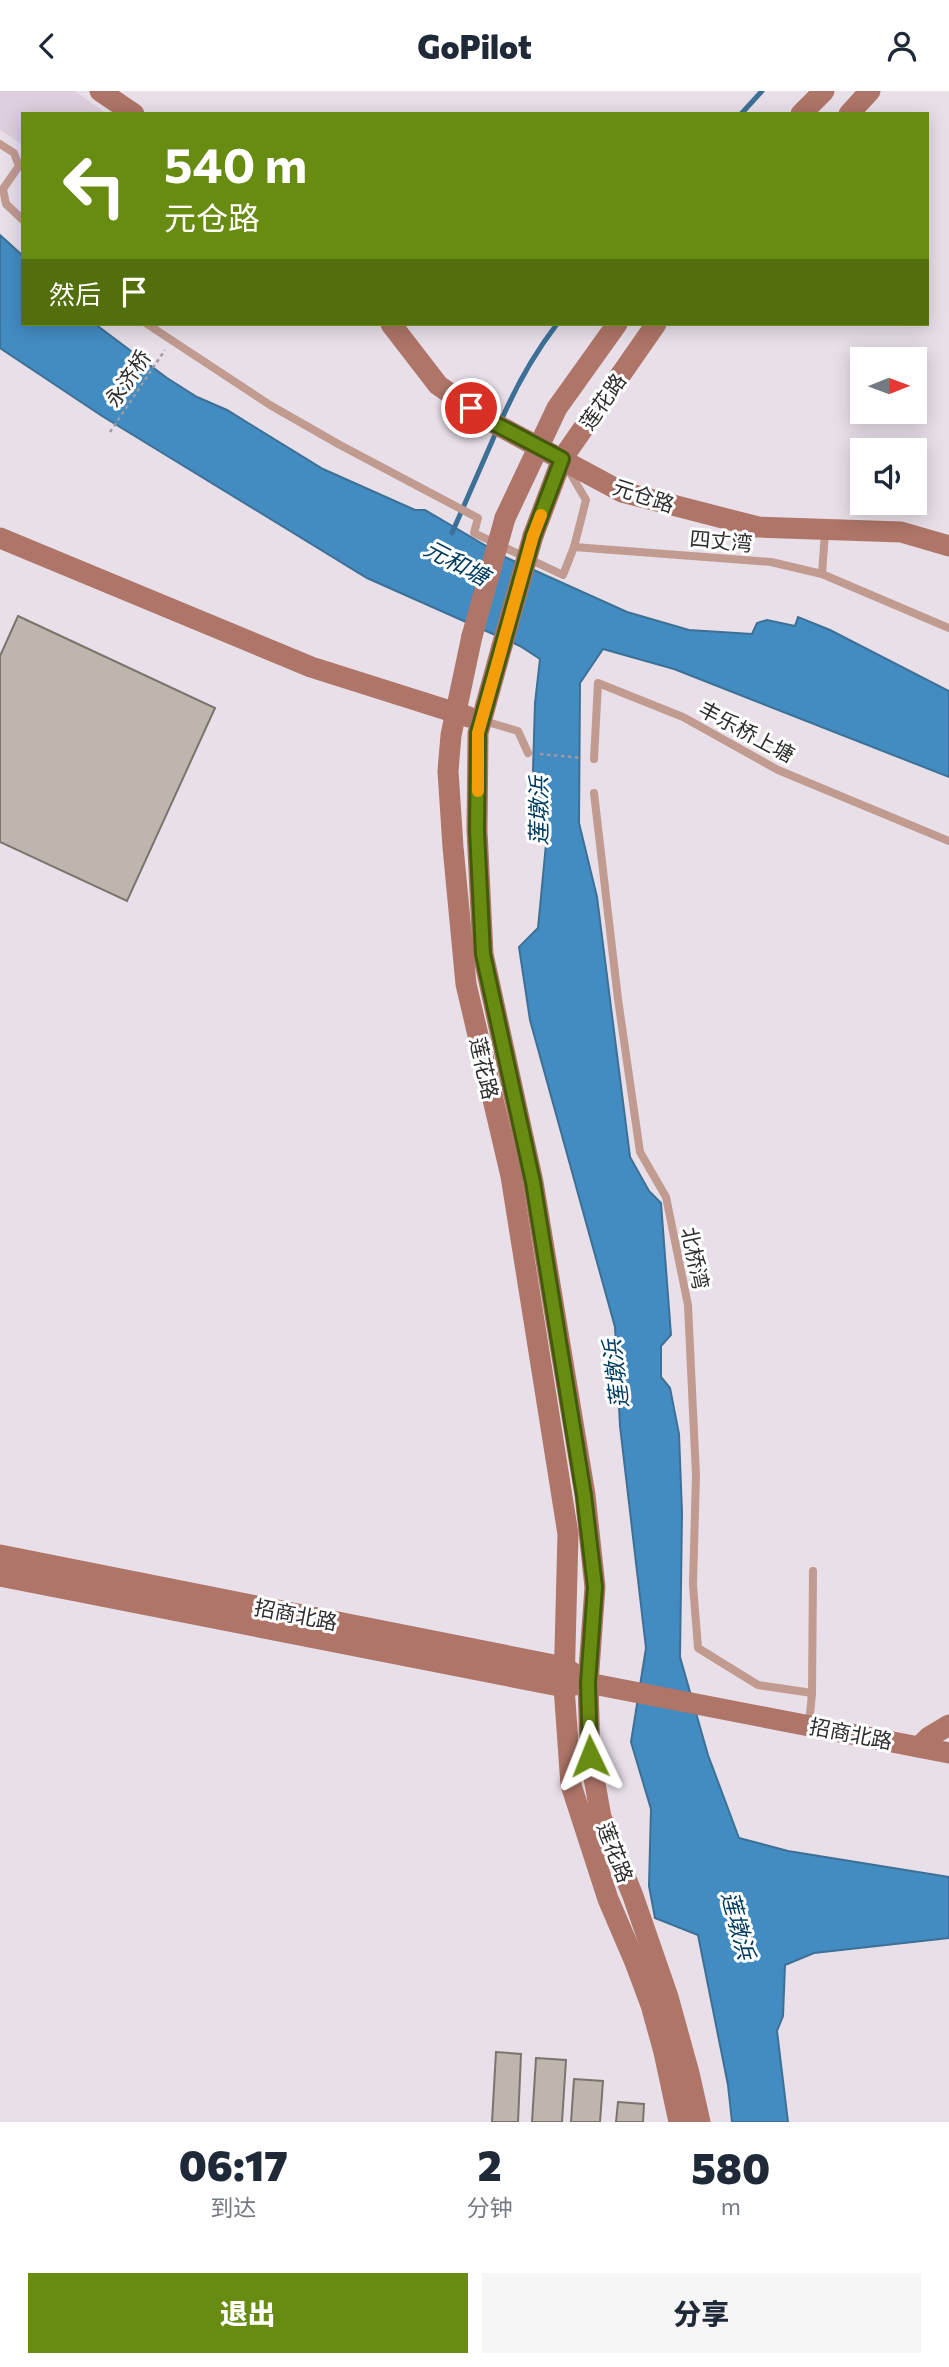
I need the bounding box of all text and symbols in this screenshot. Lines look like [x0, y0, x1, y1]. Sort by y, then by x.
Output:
text: GoPilot [417, 26, 532, 66]
icon: back [28, 27, 66, 65]
icon: person [883, 27, 921, 65]
text: 540 m [164, 133, 307, 193]
icon: left [49, 140, 140, 231]
text: 元仓路 [164, 197, 260, 237]
icon: arrive [115, 273, 153, 311]
text: 然后 [49, 278, 101, 309]
street label: 永济桥 [99, 345, 155, 411]
north arrow [850, 347, 928, 423]
map controls [850, 347, 927, 515]
street label: 莲花路 [574, 368, 630, 434]
pin [441, 378, 501, 438]
icon: arrive [452, 389, 490, 427]
button: sound [850, 438, 927, 515]
street label: 元仓路 [610, 473, 678, 517]
street label: 四丈湾 [689, 525, 753, 555]
water label: 元和塘 [420, 533, 498, 592]
street label: 丰乐桥上塘 [695, 695, 799, 767]
water label: 莲墩浜 [524, 775, 552, 846]
street label: 莲花路 [466, 1034, 504, 1102]
street label: 北桥湾 [677, 1225, 715, 1291]
water label: 莲墩浜 [597, 1336, 633, 1410]
street label: 招商北路 [252, 1594, 340, 1634]
street label: 招商北路 [807, 1713, 895, 1753]
position arrow [553, 1719, 627, 1793]
street label: 莲花路 [593, 1818, 639, 1886]
water label: 莲墩浜 [717, 1888, 762, 1964]
text: 06:17 [179, 2138, 288, 2190]
text: 2 [477, 2138, 502, 2190]
text: 580 [691, 2141, 770, 2193]
text: m [721, 2192, 741, 2220]
text: 到达 [210, 2193, 256, 2221]
text: 分钟 [467, 2193, 513, 2221]
button: 退出 [28, 2273, 468, 2353]
button: 分享 [482, 2273, 921, 2353]

